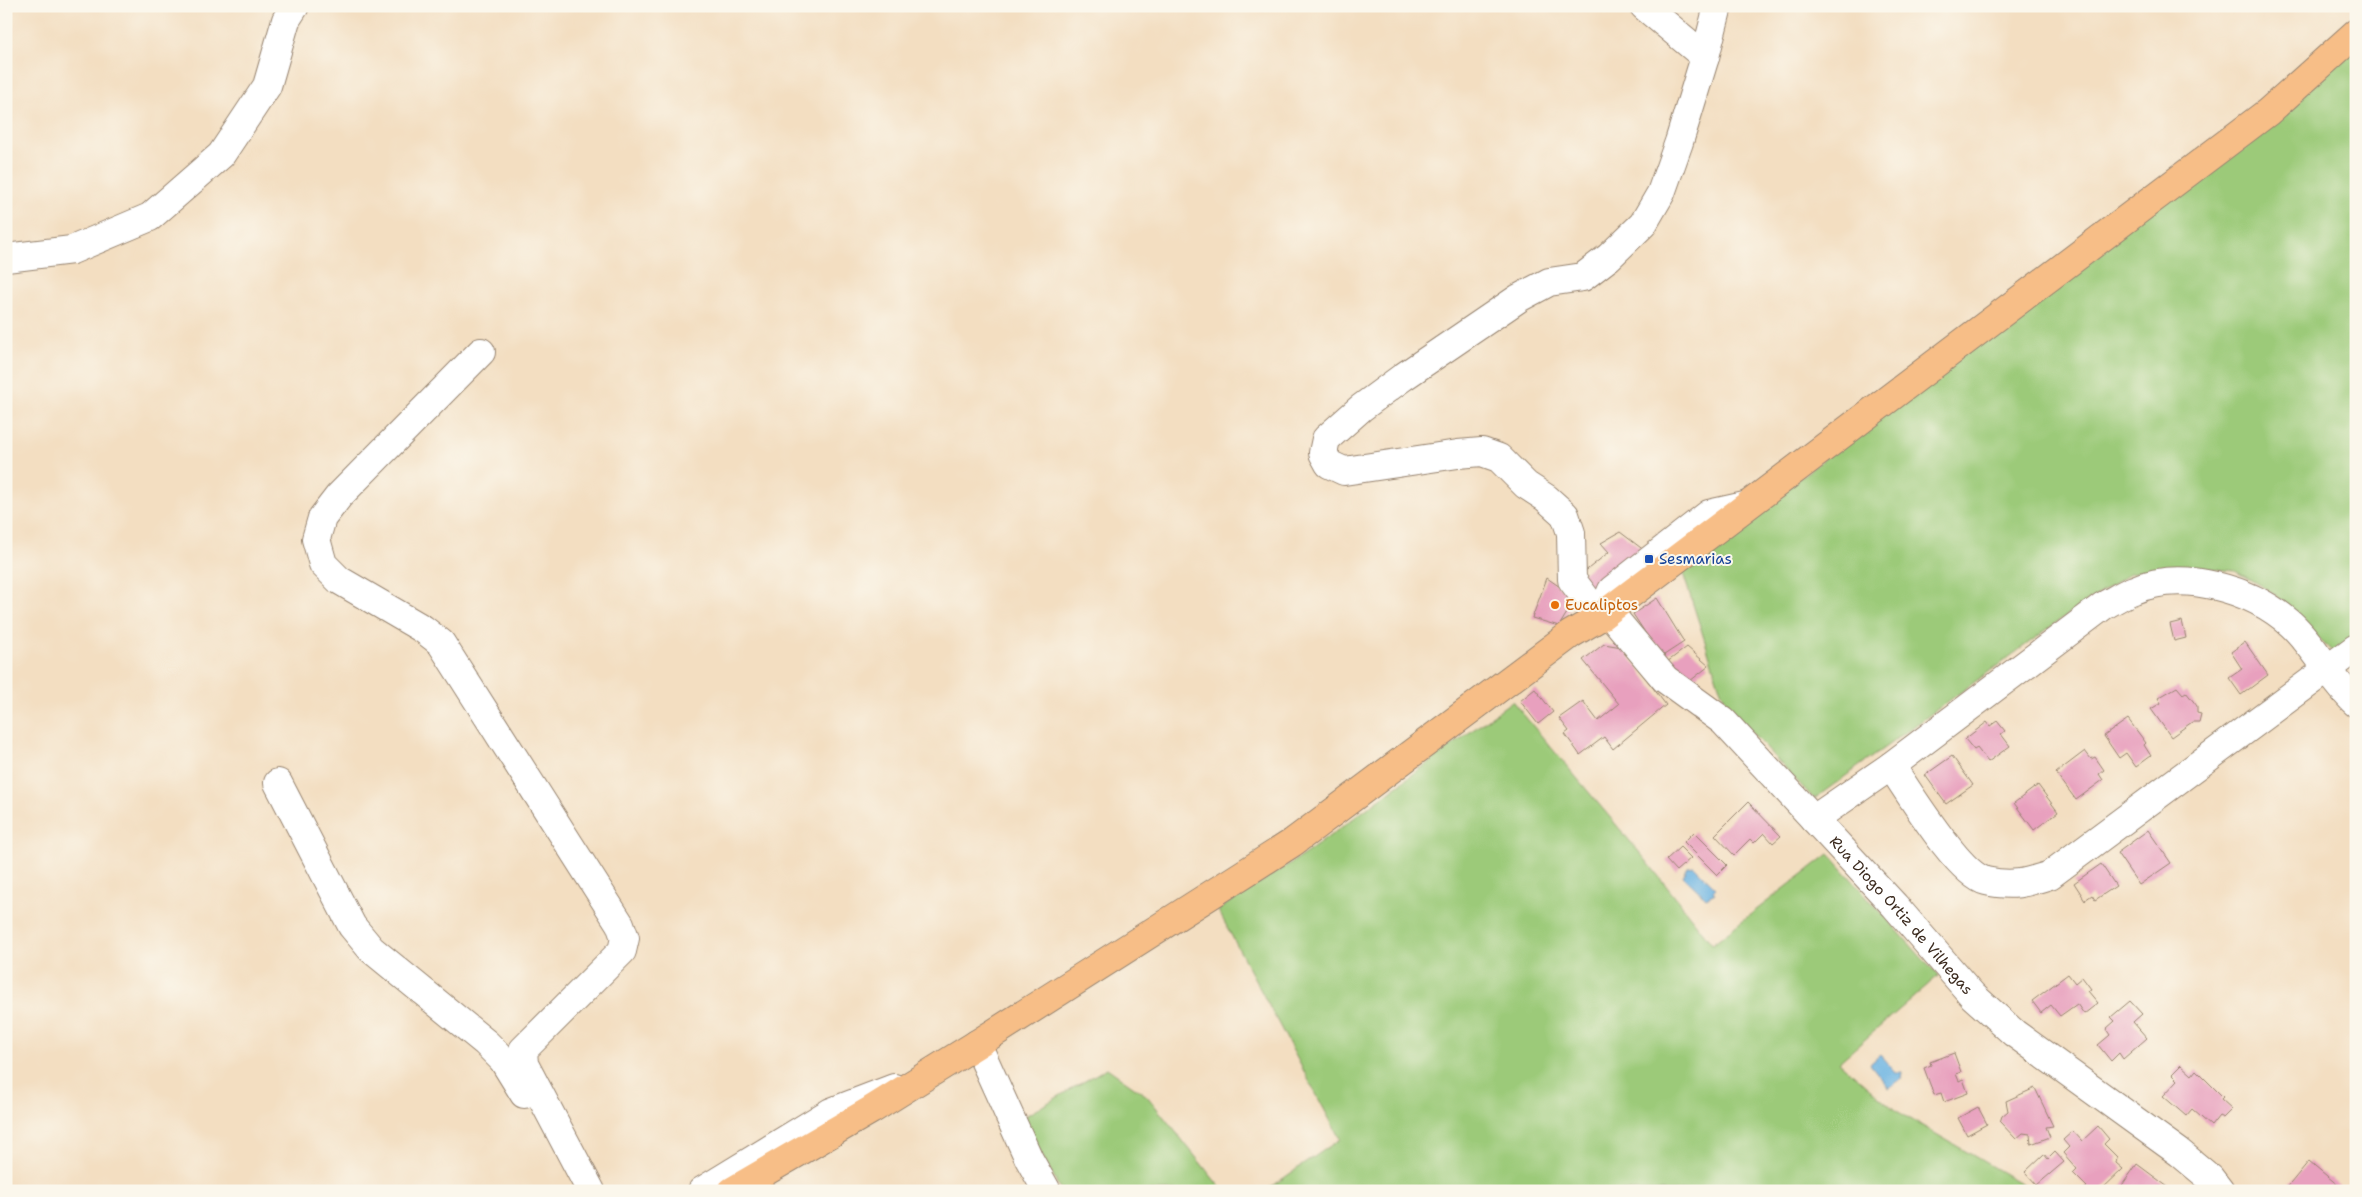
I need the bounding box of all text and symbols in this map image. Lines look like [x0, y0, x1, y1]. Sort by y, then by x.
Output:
place label: Sesmarias [1659, 549, 1732, 569]
marker: Sesmarias [1643, 553, 1655, 565]
place label: Eucaliptos [1565, 595, 1638, 615]
marker: Eucaliptos [1549, 599, 1561, 611]
street label: Rua Diogo Ortiz de Vilhegas [1825, 832, 1977, 999]

